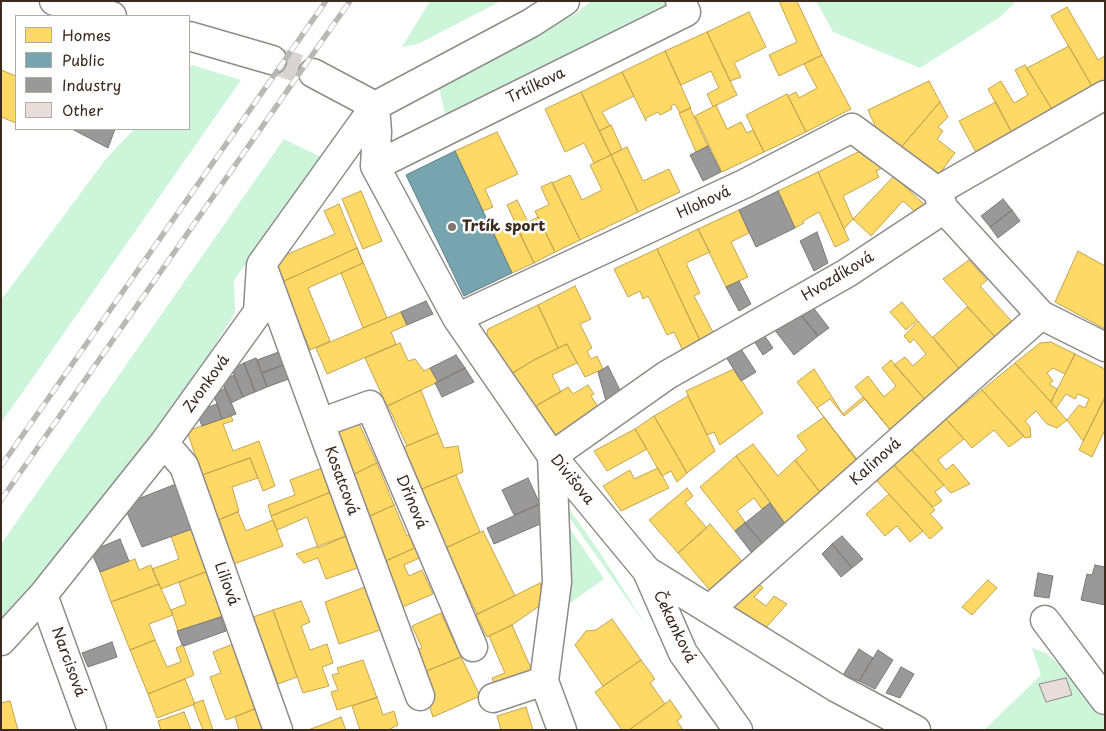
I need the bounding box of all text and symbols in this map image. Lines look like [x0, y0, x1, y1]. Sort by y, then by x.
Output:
legend [15, 15, 190, 130]
text: Homes [62, 23, 111, 46]
text: Public [62, 48, 105, 71]
street label: Trtílkova [504, 64, 568, 108]
text: Industry [62, 73, 121, 96]
text: Other [62, 98, 103, 121]
street label: Hlohová [674, 183, 734, 223]
place label: Trtík sport [462, 218, 546, 236]
marker: Trtík sport [446, 221, 458, 233]
street label: Hvozdíková [799, 248, 877, 306]
street label: Zvonková [180, 352, 234, 416]
street label: Kalinová [847, 434, 905, 490]
street label: Kosatcová [320, 444, 362, 518]
street label: Divišova [546, 451, 598, 509]
street label: Dřínová [392, 472, 430, 532]
street label: Liliová [210, 560, 242, 608]
street label: Čekanková [649, 588, 699, 666]
street label: Narcisová [47, 625, 89, 699]

